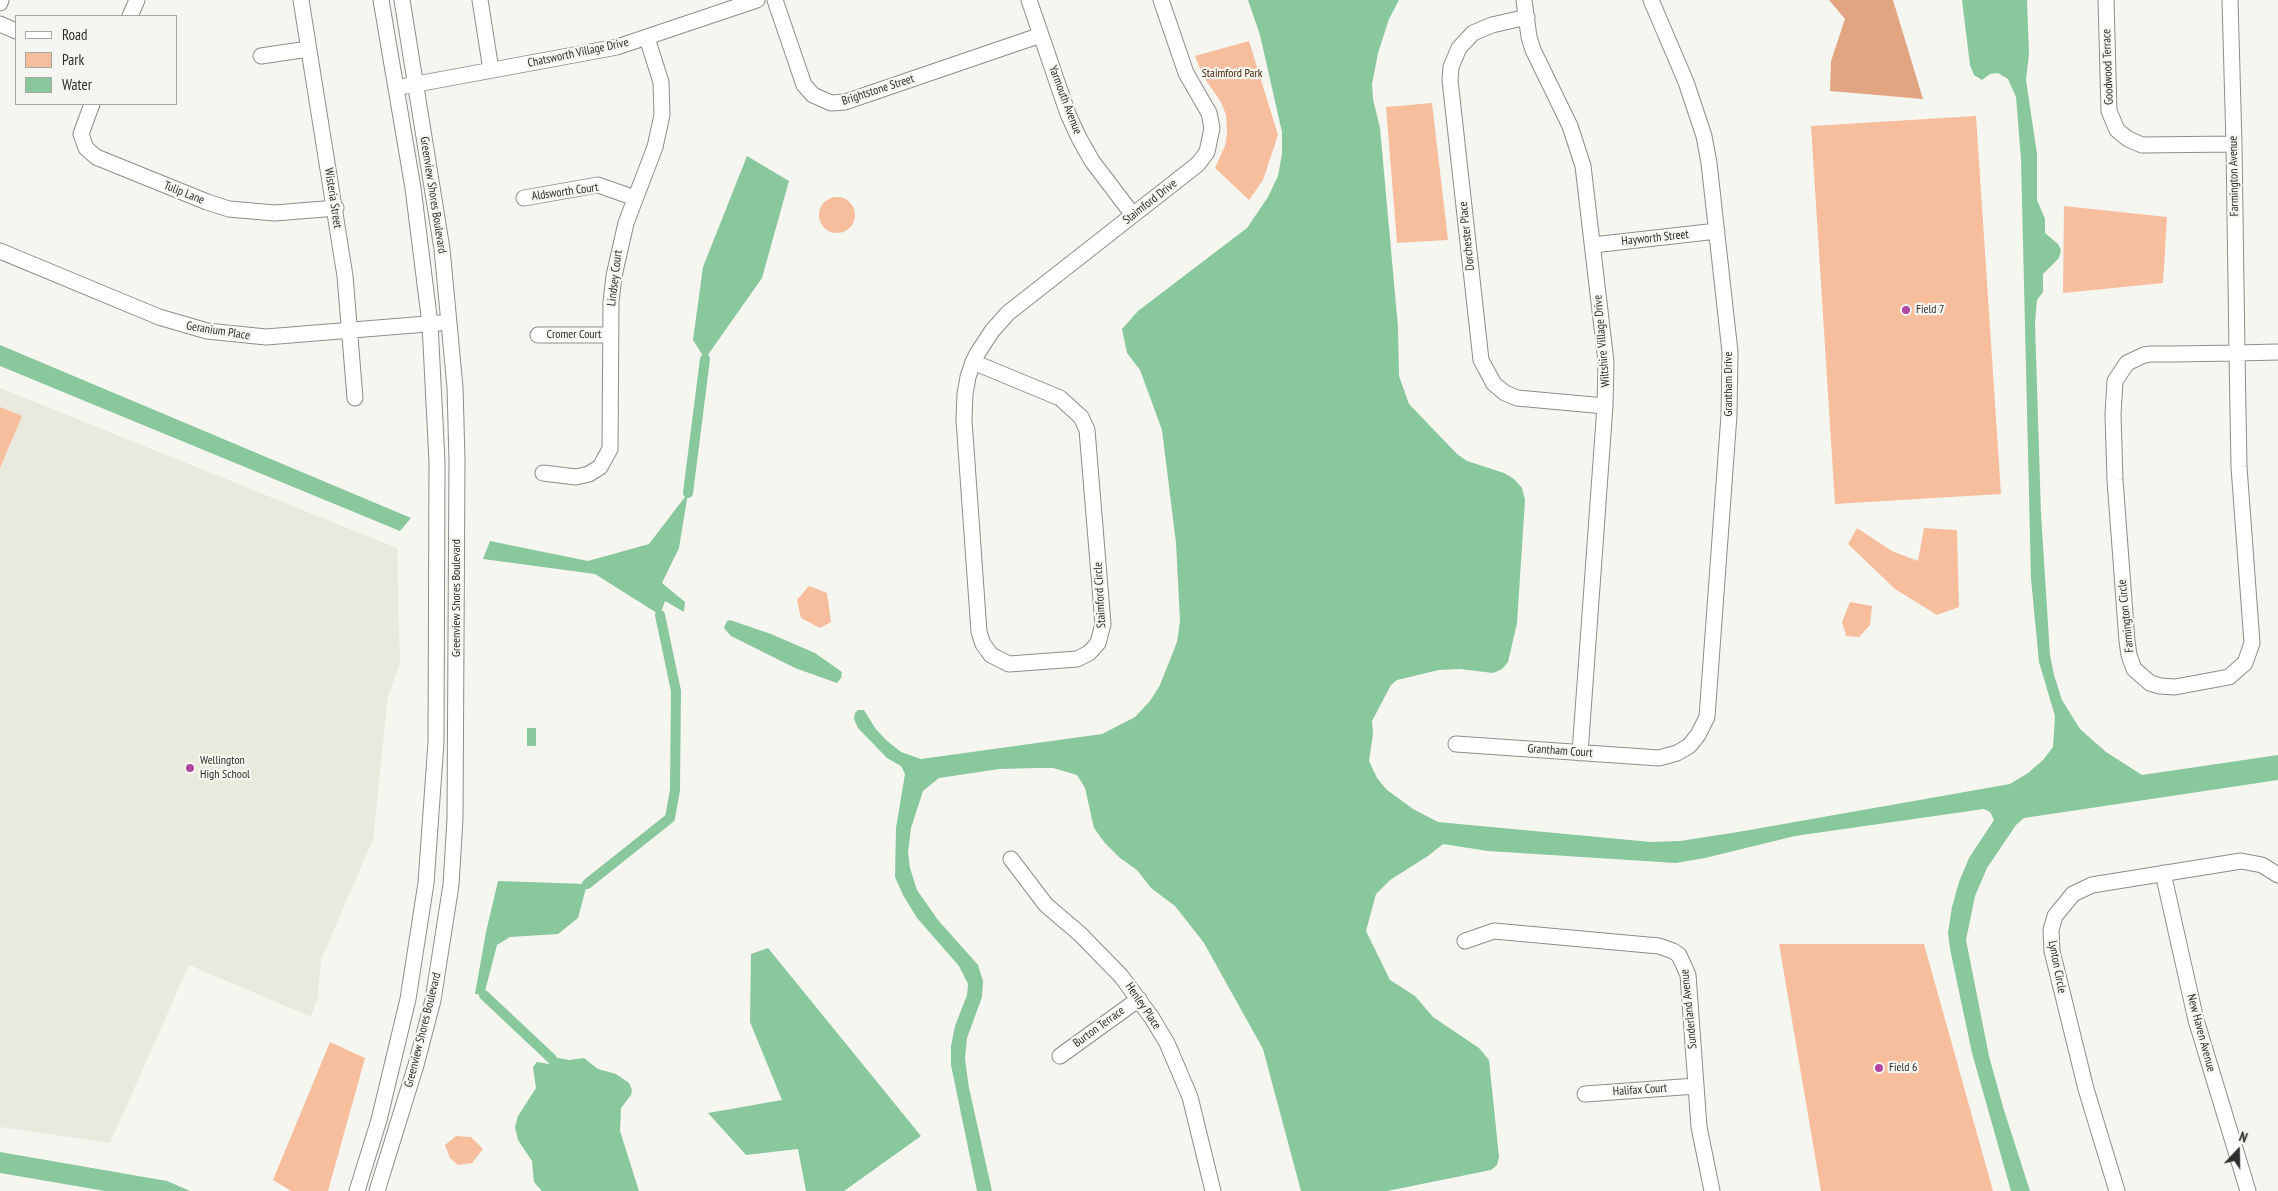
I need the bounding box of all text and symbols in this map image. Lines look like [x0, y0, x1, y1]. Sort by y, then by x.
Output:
legend [15, 15, 178, 105]
text: Road [62, 25, 88, 44]
street label: Goodwood Terrace [2099, 29, 2117, 105]
street label: Chatsworth Village Drive [526, 35, 630, 71]
text: Park [62, 50, 84, 69]
street label: Yarmouth Avenue [1045, 64, 1085, 136]
park label: Staimford Park [1202, 67, 1262, 81]
street label: Brightstone Street [840, 72, 916, 108]
text: Water [62, 75, 92, 94]
street label: Greenview Shores Boulevard [417, 136, 449, 254]
street label: Farmington Avenue [2226, 136, 2242, 216]
street label: Wisteria Street [321, 167, 345, 229]
street label: Staimford Drive [1120, 176, 1180, 228]
street label: Tulip Lane [162, 178, 206, 208]
street label: Aldsworth Court [531, 180, 599, 204]
street label: Dorchester Place [1456, 201, 1478, 271]
street label: Hayworth Street [1621, 227, 1689, 249]
street label: Lindsey Court [604, 249, 626, 307]
street label: Wiltshire Village Drive [1591, 294, 1613, 388]
place label: Field 7 [1916, 303, 1944, 317]
marker: Field 7 [1900, 304, 1912, 316]
street label: Geranium Place [185, 319, 251, 343]
street label: Cromer Court [547, 328, 601, 342]
street label: Grantham Drive [1722, 352, 1736, 416]
street label: Greenview Shores Boulevard [450, 539, 464, 657]
street label: Staimford Circle [1091, 562, 1109, 628]
street label: Farmington Circle [2115, 579, 2137, 653]
street label: Grantham Court [1527, 742, 1593, 760]
place label: Wellington High School [200, 754, 250, 782]
marker: Wellington High School [184, 762, 196, 774]
street label: Lynton Circle [2045, 939, 2069, 995]
street label: Sunderland Avenue [1678, 968, 1700, 1050]
street label: Greenview Shores Boulevard [402, 971, 444, 1089]
street label: Henley Place [1122, 980, 1164, 1032]
street label: New Haven Avenue [2184, 993, 2218, 1073]
street label: Burton Terrace [1070, 1004, 1128, 1050]
place label: Field 6 [1889, 1061, 1917, 1075]
marker: Field 6 [1873, 1062, 1885, 1074]
street label: Halifax Court [1612, 1081, 1668, 1099]
north arrow [2213, 1126, 2263, 1176]
text: N [2237, 1127, 2250, 1147]

